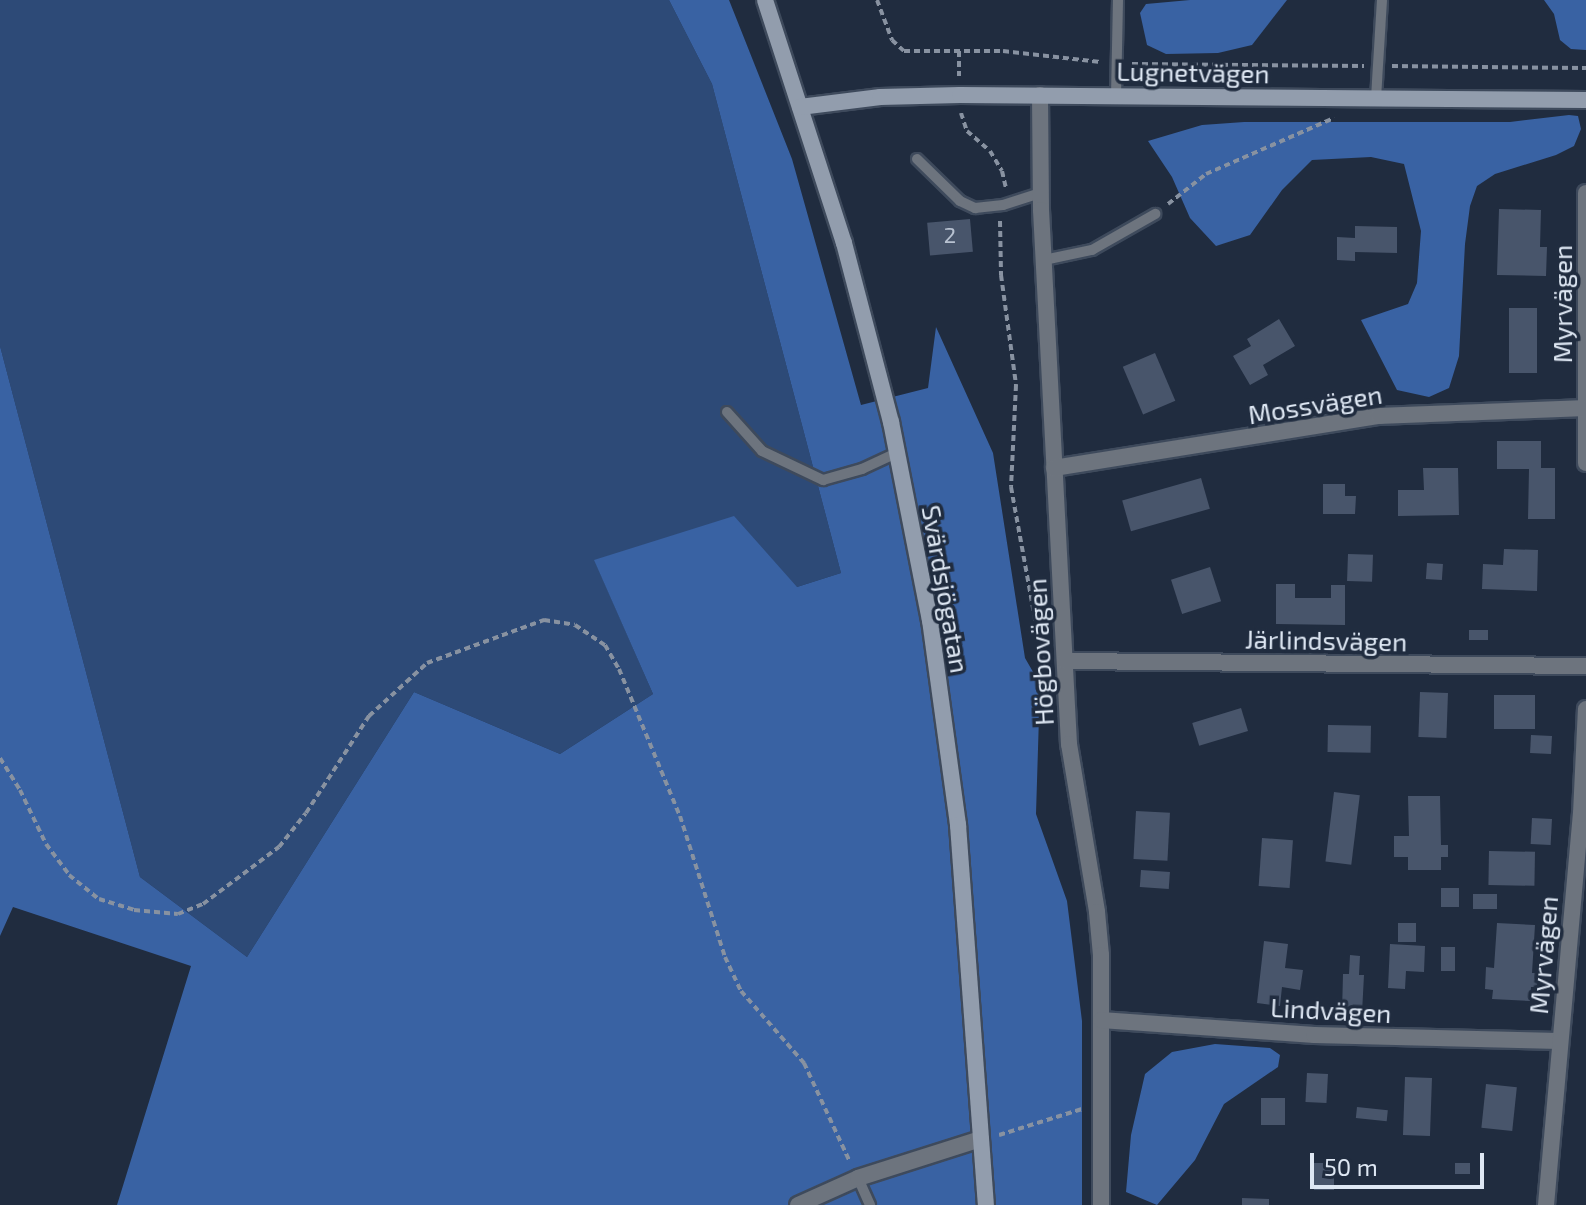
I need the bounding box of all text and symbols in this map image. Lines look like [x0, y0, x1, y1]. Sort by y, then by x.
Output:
street label: Lugnetvägen [1116, 55, 1270, 89]
house number: 2 [944, 222, 956, 248]
street label: Myrvägen [1546, 245, 1578, 363]
street label: Mossvägen [1246, 378, 1384, 430]
street label: Svärdsjögatan [916, 503, 976, 675]
street label: Högbovägen [1021, 578, 1059, 726]
street label: Järlindsvägen [1245, 623, 1407, 657]
street label: Myrvägen [1522, 895, 1564, 1015]
street label: Lindvägen [1270, 991, 1392, 1029]
scale bar [1314, 1137, 1488, 1187]
text: 50 m [1324, 1152, 1378, 1181]

